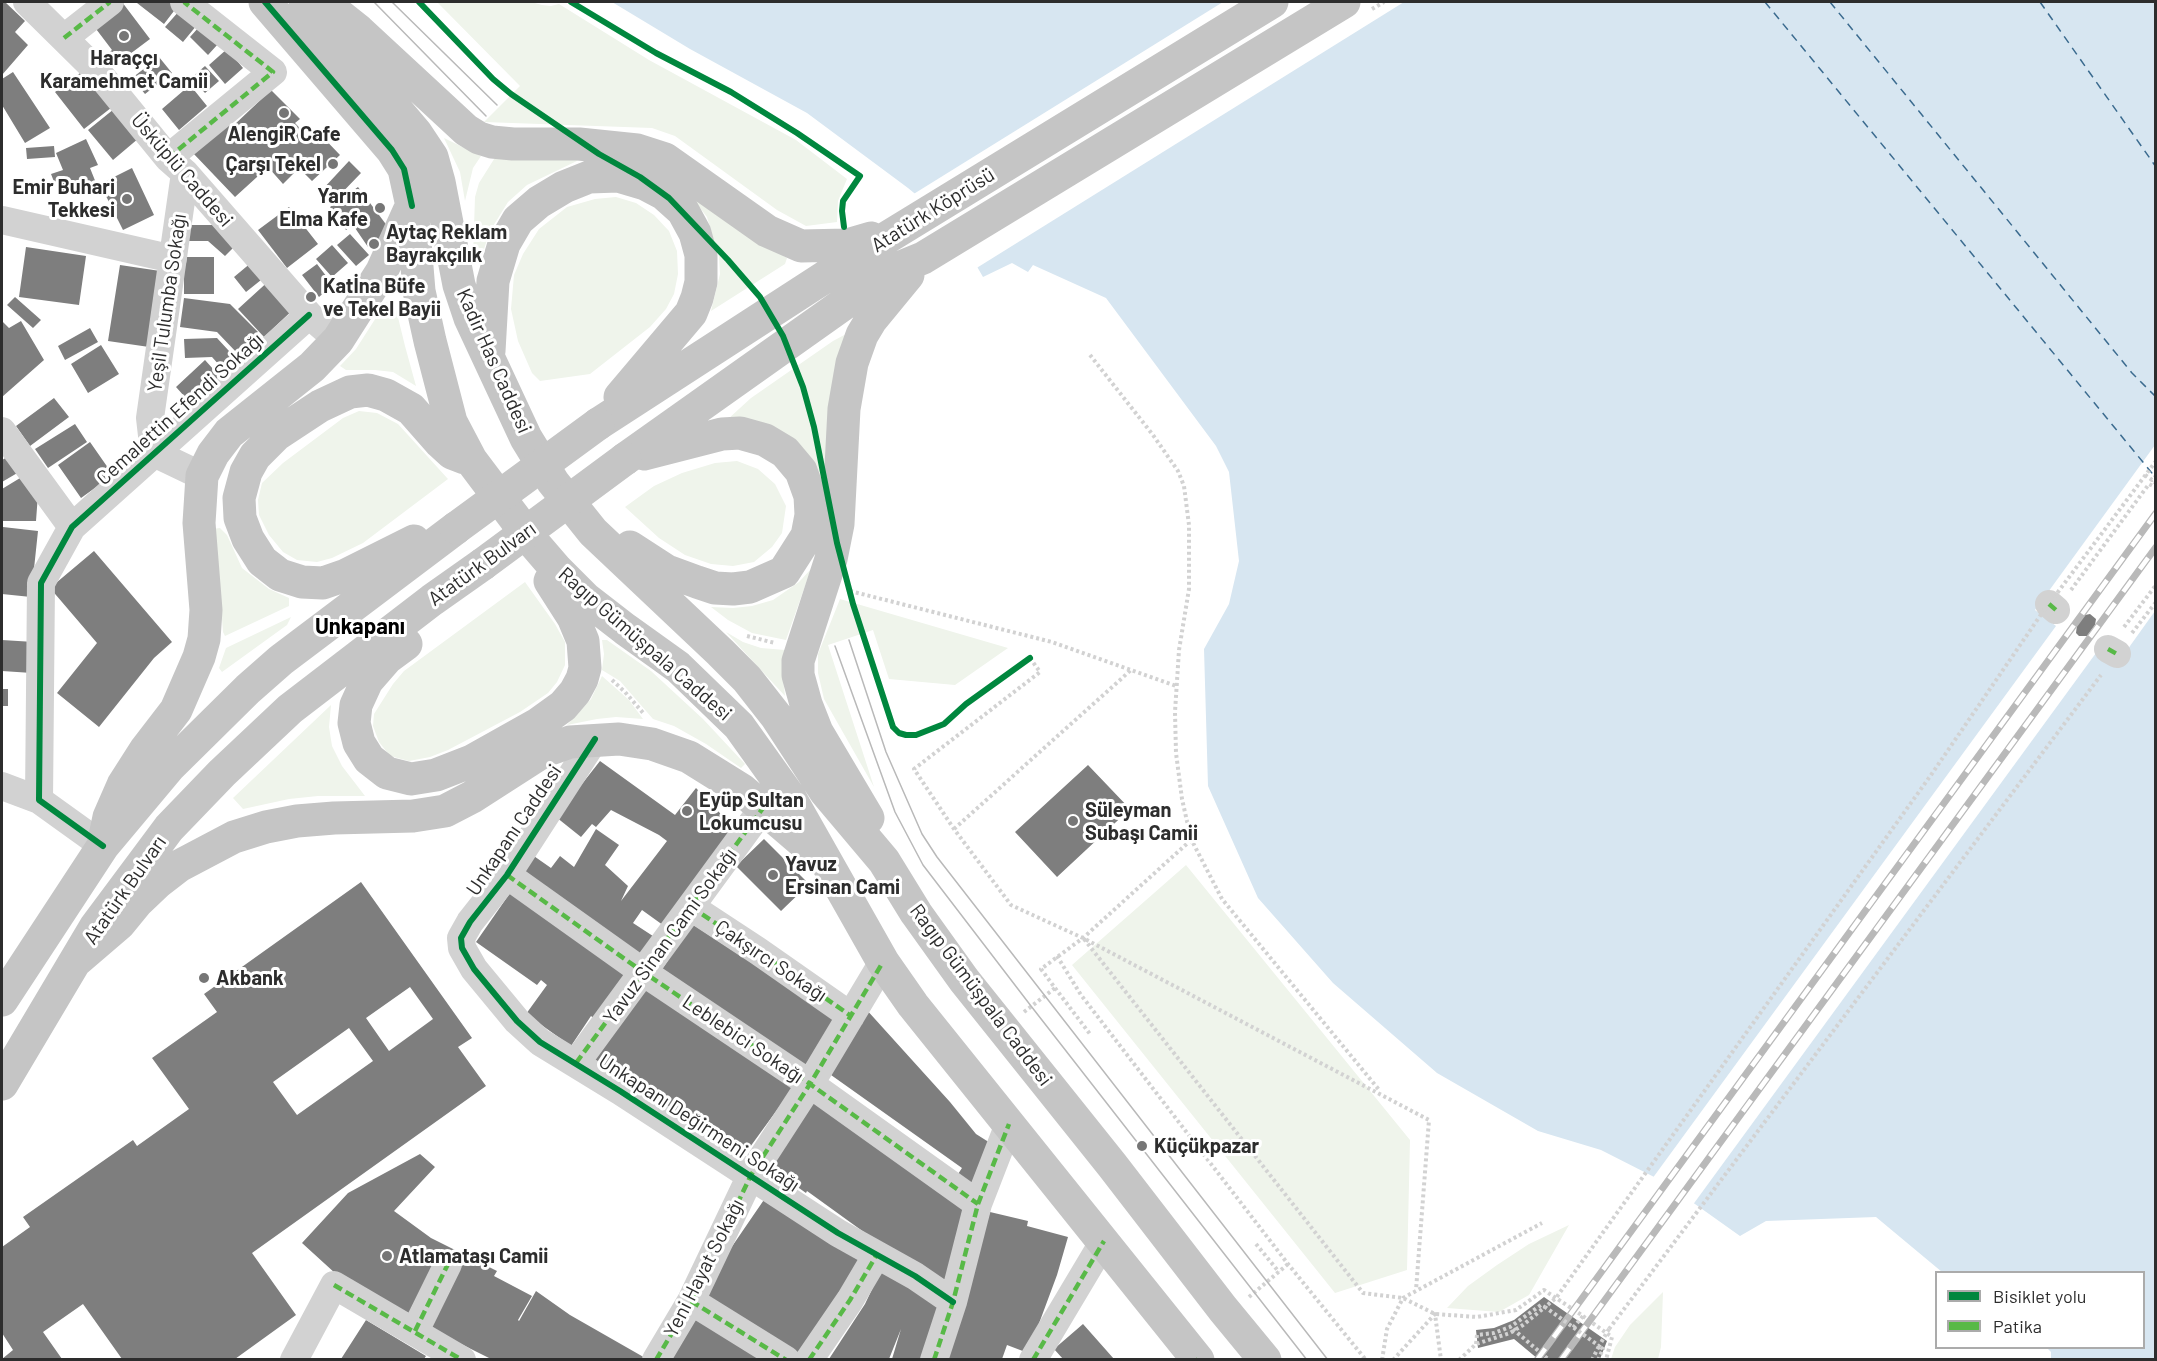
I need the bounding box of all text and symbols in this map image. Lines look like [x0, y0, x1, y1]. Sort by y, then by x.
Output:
marker: Haraççı Karamehmet Camii [117, 29, 131, 43]
place label: Haraççı Karamehmet Camii [40, 46, 208, 93]
marker: AlengiR Cafe [277, 106, 291, 120]
street label: Üsküplü Caddesi [126, 108, 238, 232]
place label: AlengiR Cafe [227, 122, 341, 146]
place label: Çarşı Tekel [226, 152, 321, 176]
marker: Çarşı Tekel [326, 157, 340, 171]
street label: Atatürk Köprüsü [867, 163, 999, 257]
place label: Emir Buhari Tekkesi [12, 175, 115, 222]
place label: Yarım Elma Kafe [279, 184, 368, 231]
marker: Emir Buhari Tekkesi [120, 192, 134, 206]
marker: Yarım Elma Kafe [373, 201, 387, 215]
street label: Yeşil Tulumba Sokağı [143, 212, 191, 394]
place label: Aytaç Reklam Bayrakçılık [386, 220, 507, 267]
marker: Aytaç Reklam Bayrakçılık [367, 237, 381, 251]
place label: Katİna Büfe ve Tekel Bayii [323, 274, 441, 321]
street label: Kadir Has Caddesi [451, 285, 537, 437]
marker: Katİna Büfe ve Tekel Bayii [304, 290, 318, 304]
street label: Cemalettin Efendi Sokağı [92, 328, 268, 490]
street label: Atatürk Bulvarı [423, 517, 541, 611]
street label: Ragıp Gümüşpala Caddesi [553, 562, 737, 726]
district label: Unkapanı [315, 614, 405, 640]
street label: Unkapanı Caddesi [461, 760, 567, 900]
place label: Eyüp Sultan Lokumcusu [699, 788, 804, 835]
place label: Süleyman Subaşı Camii [1085, 798, 1198, 845]
marker: Eyüp Sultan Lokumcusu [680, 804, 694, 818]
marker: Süleyman Subaşı Camii [1066, 814, 1080, 828]
street label: Atatürk Bulvarı [79, 831, 171, 949]
street label: Yavuz Sinan Cami Sokağı [598, 843, 742, 1029]
place label: Yavuz Ersinan Cami [785, 852, 900, 899]
marker: Yavuz Ersinan Cami [766, 868, 780, 882]
street label: Ragıp Gümüşpala Caddesi [905, 899, 1057, 1091]
street label: Çakşırcı Sokağı [711, 915, 831, 1007]
place label: Akbank [216, 966, 284, 990]
marker: Akbank [197, 971, 211, 985]
street label: Leblebici Sokağı [678, 990, 808, 1088]
street label: Unkapanı Değirmeni Sokağı [594, 1049, 804, 1197]
place label: Küçükpazar [1154, 1134, 1259, 1158]
marker: Küçükpazar [1135, 1139, 1149, 1153]
street label: Yeni Hayat Sokağı [659, 1195, 749, 1341]
place label: Atlamataşı Camii [399, 1244, 548, 1268]
marker: Atlamataşı Camii [380, 1249, 394, 1263]
legend [1935, 1271, 2145, 1349]
text: Bisiklet yolu [1993, 1285, 2087, 1307]
text: Patika [1993, 1315, 2042, 1337]

